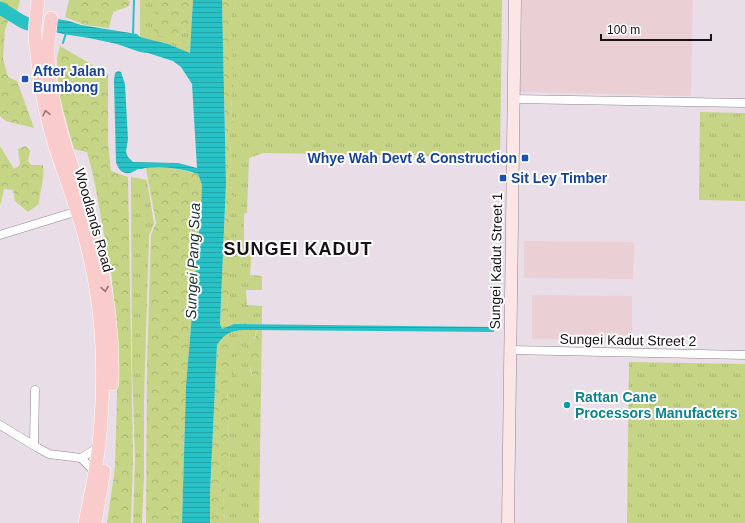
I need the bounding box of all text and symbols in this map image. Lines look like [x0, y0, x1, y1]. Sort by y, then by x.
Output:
scale bar [601, 16, 711, 42]
text: 100 m [607, 23, 640, 37]
place label: After Jalan Bumbong [33, 63, 105, 95]
marker: After Jalan Bumbong [20, 74, 30, 84]
one-way arrow [43, 110, 51, 116]
place label: Whye Wah Devt & Construction [308, 150, 517, 166]
marker: Whye Wah Devt & Construction [520, 153, 530, 163]
street label: Woodlands Road [72, 166, 116, 274]
place label: Sit Ley Timber [511, 170, 608, 186]
marker: Sit Ley Timber [498, 173, 508, 183]
street label: Sungei Kadut Street 1 [487, 192, 505, 330]
water label: Sungei Pang Sua [182, 202, 203, 320]
district label: SUNGEI KADUT [223, 239, 373, 259]
one-way arrow [100, 286, 109, 292]
street label: Sungei Kadut Street 2 [559, 331, 697, 349]
place label: Rattan Cane Processors Manufacters [575, 389, 738, 421]
marker: Rattan Cane Processors Manufacters [562, 400, 572, 410]

